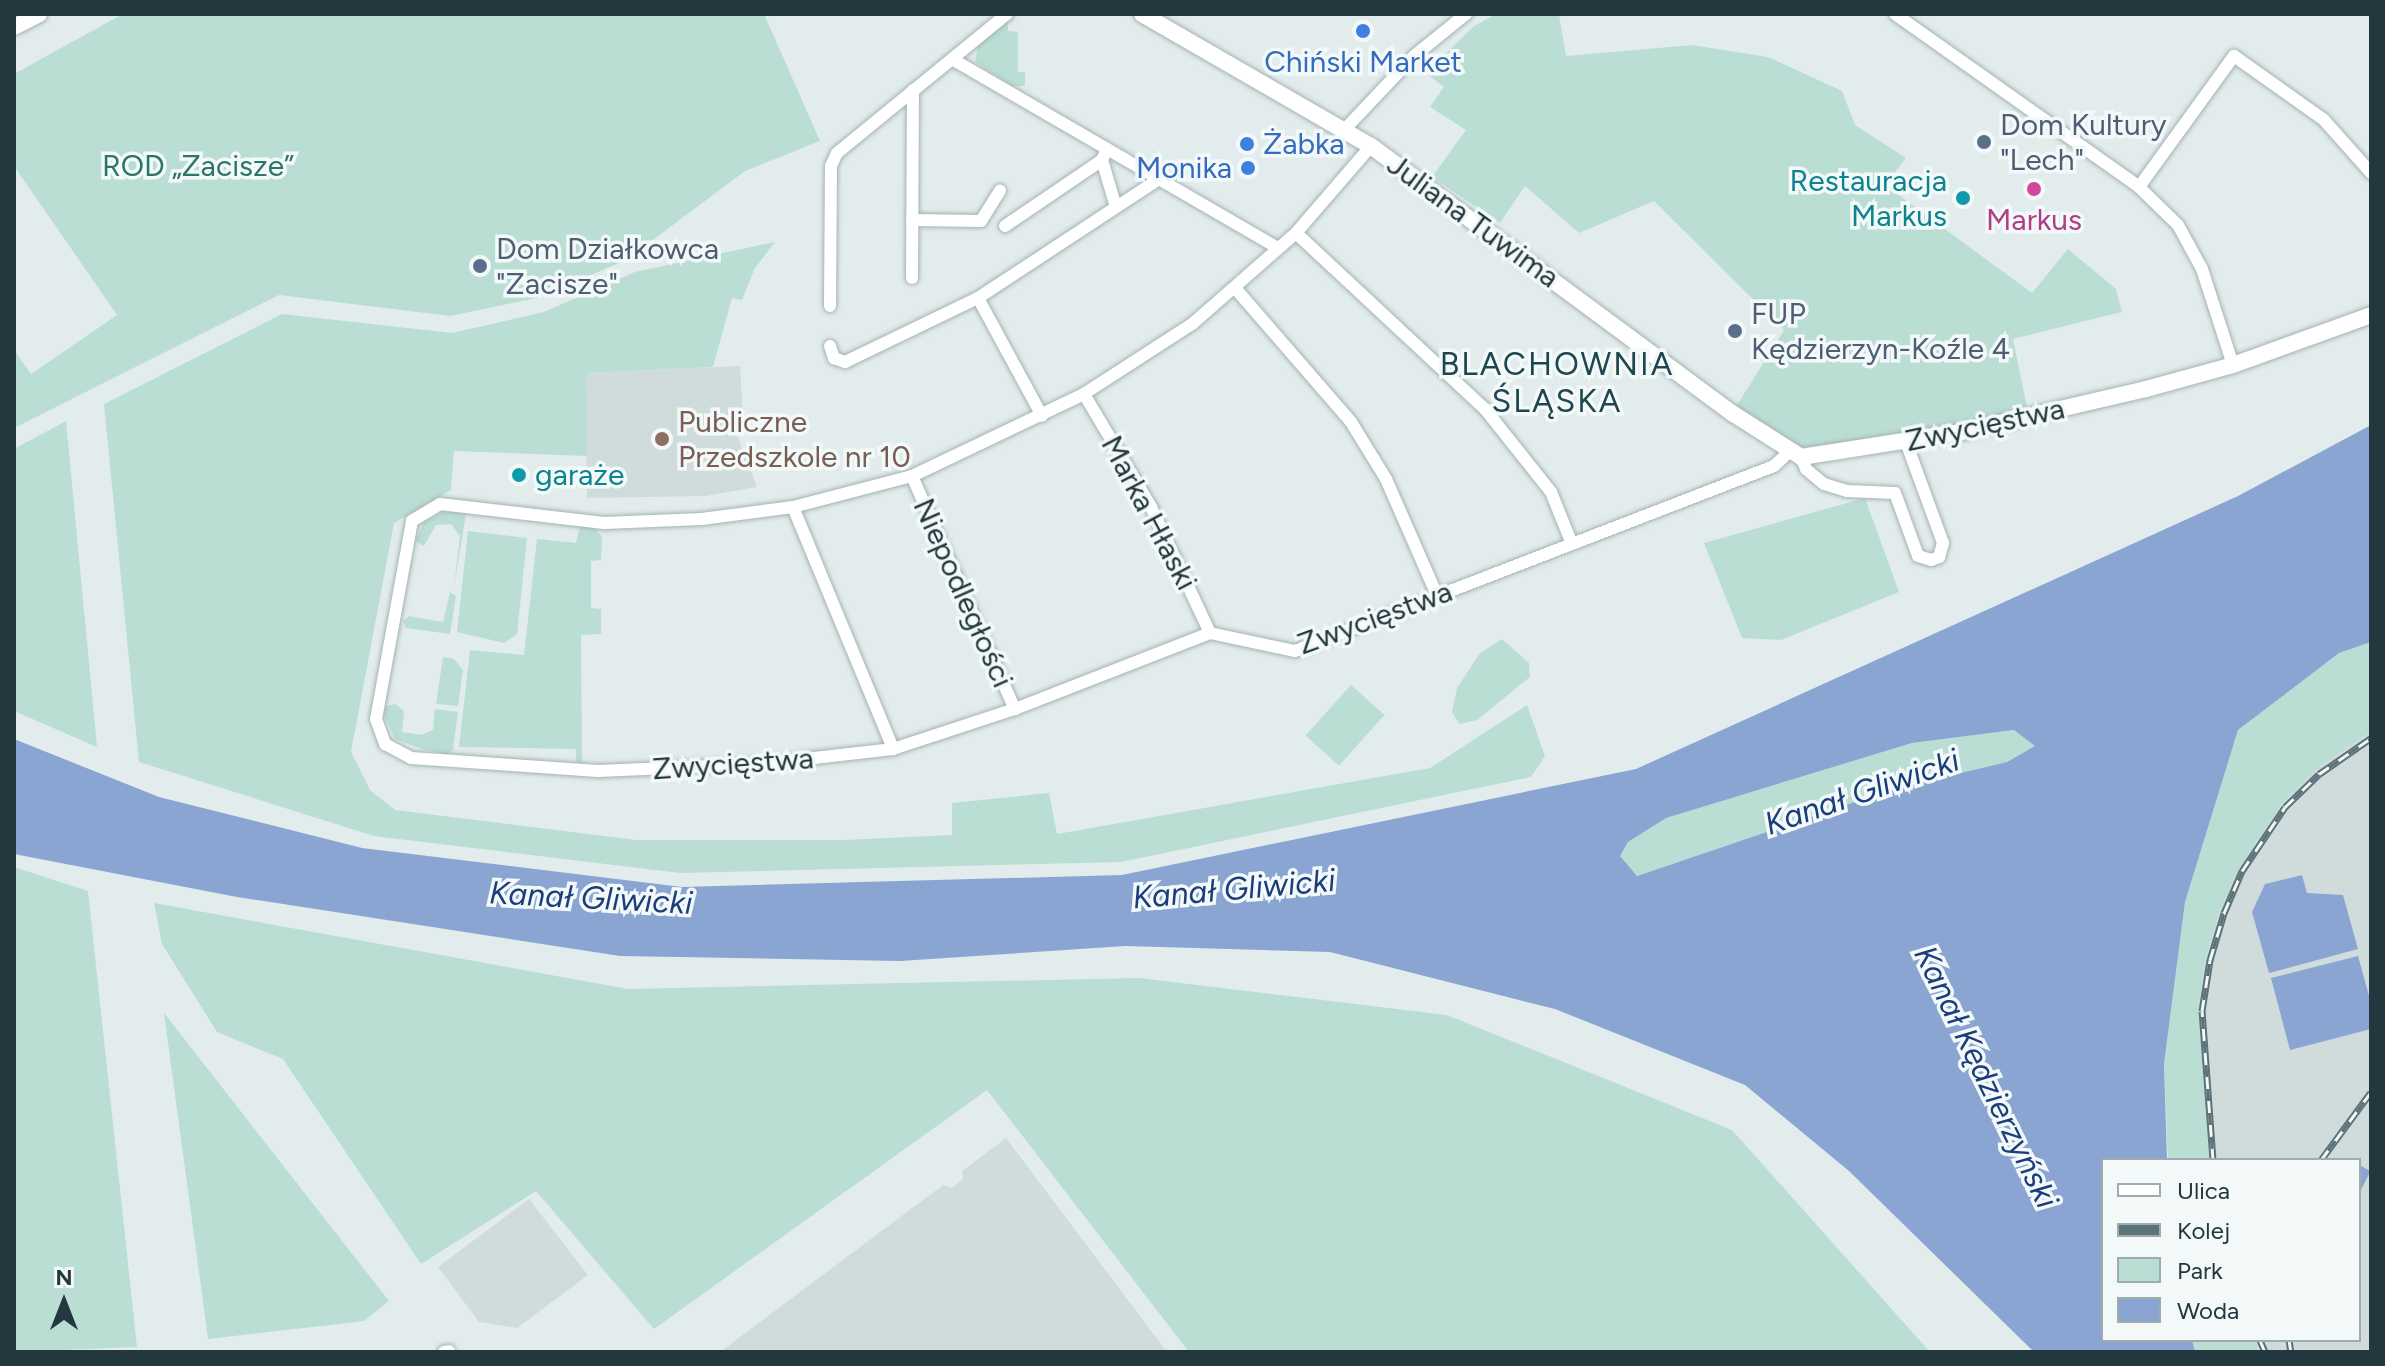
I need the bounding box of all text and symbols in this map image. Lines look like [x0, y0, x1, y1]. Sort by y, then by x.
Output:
marker: Chiński Market [1354, 22, 1372, 40]
place label: Chiński Market [1264, 44, 1462, 80]
place label: Dom Kultury "Lech" [2000, 107, 2167, 178]
place label: Żabka [1263, 126, 1345, 162]
marker: Dom Kultury "Lech" [1975, 133, 1993, 151]
marker: Żabka [1238, 135, 1256, 153]
street label: Juliana Tuwima [1380, 147, 1566, 295]
park label: ROD „Zacisze” [102, 148, 294, 184]
place label: Monika [1136, 150, 1232, 186]
marker: Monika [1239, 159, 1257, 177]
place label: Restauracja Markus [1790, 163, 1947, 234]
marker: Markus [2025, 180, 2043, 198]
marker: Restauracja Markus [1954, 189, 1972, 207]
place label: Markus [1986, 202, 2082, 238]
place label: Dom Działkowca "Zacisze" [496, 231, 719, 302]
marker: Dom Działkowca "Zacisze" [471, 257, 489, 275]
place label: FUP Kędzierzyn-Koźle 4 [1751, 296, 2010, 366]
marker: FUP Kędzierzyn-Koźle 4 [1726, 322, 1744, 340]
district label: BLACHOWNIA ŚLĄSKA [1440, 346, 1674, 421]
street label: Zwycięstwa [1902, 391, 2068, 459]
place label: Publiczne Przedszkole nr 10 [678, 404, 911, 474]
marker: Publiczne Przedszkole nr 10 [653, 430, 671, 448]
street label: Marka Hłaski [1093, 430, 1205, 596]
place label: garaże [535, 457, 624, 493]
marker: garaże [510, 466, 528, 484]
street label: Niepodległości [905, 493, 1021, 693]
street label: Zwycięstwa [1293, 573, 1457, 663]
street label: Zwycięstwa [651, 740, 815, 788]
water label: Kanał Gliwicki [1760, 741, 1964, 843]
water label: Kanał Gliwicki [1131, 861, 1337, 917]
water label: Kanał Gliwicki [488, 874, 694, 922]
water label: Kanał Kędzierzyński [1906, 940, 2066, 1214]
legend [2101, 1158, 2361, 1342]
text: Ulica [2177, 1176, 2230, 1205]
text: Kolej [2177, 1216, 2230, 1245]
text: Park [2177, 1256, 2223, 1285]
north arrow [24, 1262, 104, 1342]
text: N [55, 1264, 73, 1291]
text: Woda [2177, 1296, 2239, 1325]

